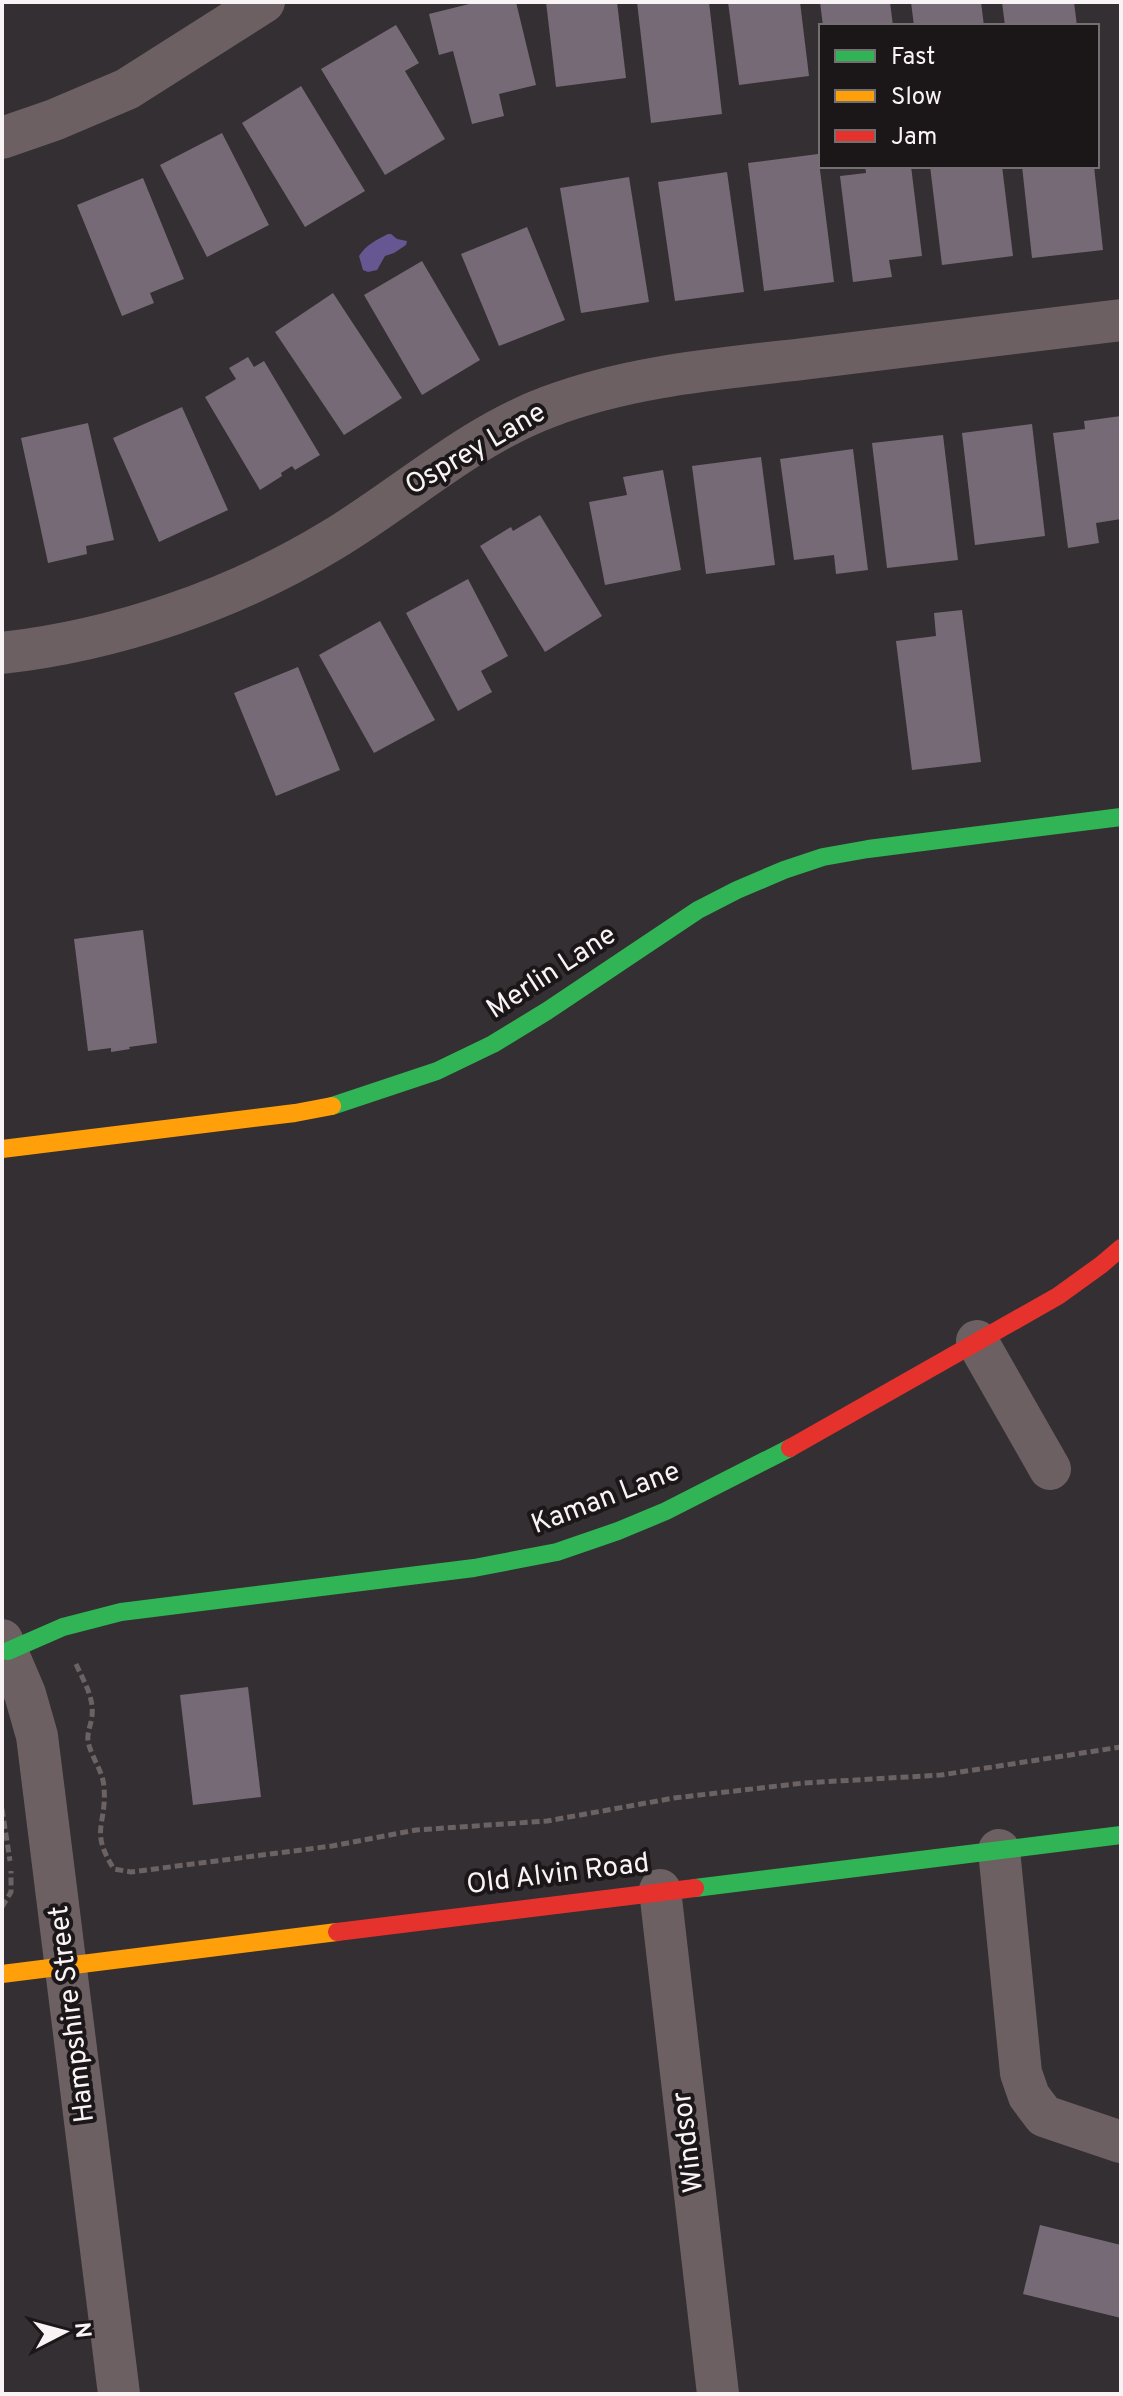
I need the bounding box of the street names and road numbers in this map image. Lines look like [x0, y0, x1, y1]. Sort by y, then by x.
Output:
street label: Osprey Lane [399, 395, 553, 505]
street label: Merlin Lane [480, 918, 624, 1028]
street label: Kaman Lane [527, 1454, 685, 1544]
street label: Old Alvin Road [465, 1846, 651, 1904]
street label: Hampshire Street [42, 1903, 104, 2125]
street label: Windsor [665, 2089, 713, 2195]

